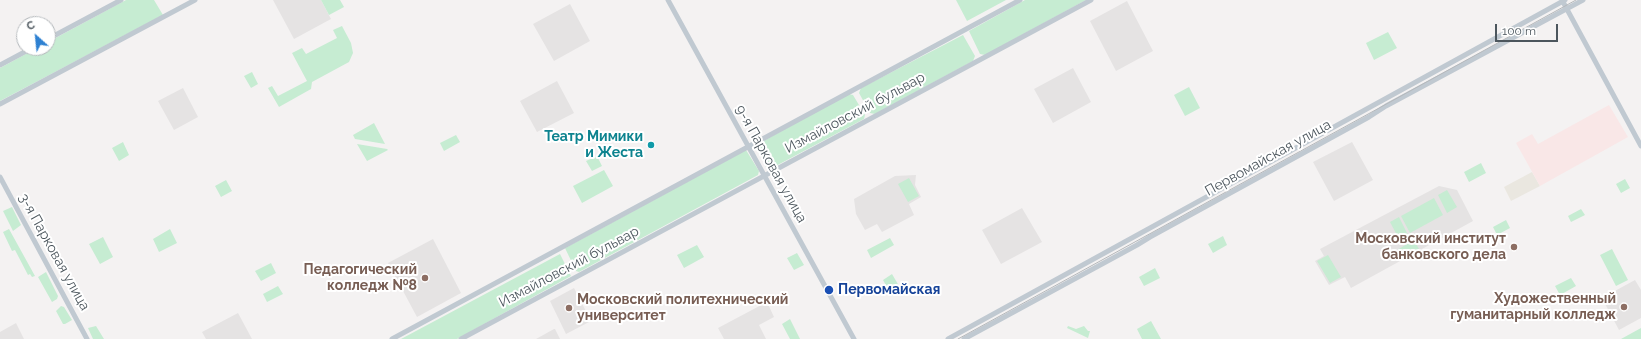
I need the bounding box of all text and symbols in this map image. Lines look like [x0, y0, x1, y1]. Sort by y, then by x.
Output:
north arrow [16, 16, 56, 56]
scale bar [1497, 16, 1560, 42]
text: С [24, 18, 37, 33]
text: 100 m [1502, 24, 1536, 38]
street label: Измайловский бульвар [782, 69, 928, 157]
street label: 9-я Парковая улица [732, 102, 810, 226]
street label: Первомайская улица [1202, 116, 1334, 200]
place label: Театр Мимики и Жеста [544, 129, 643, 162]
marker: Театр Мимики и Жеста [646, 140, 656, 150]
street label: 3-я Парковая улица [15, 191, 93, 313]
street label: Измайловский бульвар [496, 223, 642, 311]
place label: Московский институт банковского дела [1355, 231, 1506, 264]
marker: Московский институт банковского дела [1509, 242, 1519, 252]
place label: Педагогический колледж №8 [304, 262, 417, 294]
marker: Педагогический колледж №8 [420, 273, 430, 283]
place label: Первомайская [838, 282, 940, 298]
marker: Первомайская [823, 284, 835, 296]
place label: Художественный гуманитарный колледж [1450, 291, 1616, 324]
place label: Московский политехнический университет [577, 292, 788, 324]
marker: Художественный гуманитарный колледж [1619, 302, 1629, 312]
marker: Московский политехнический университет [564, 303, 574, 313]

